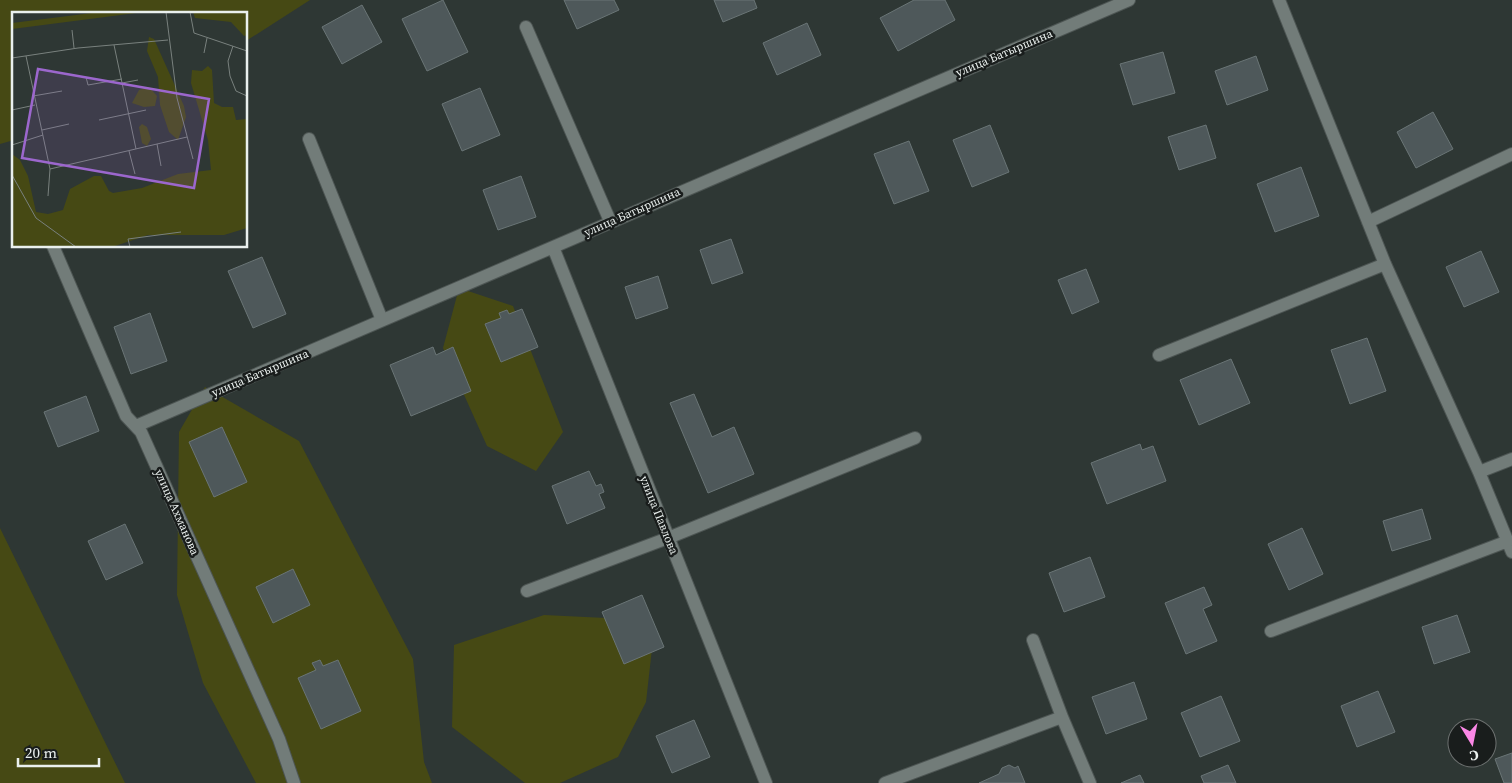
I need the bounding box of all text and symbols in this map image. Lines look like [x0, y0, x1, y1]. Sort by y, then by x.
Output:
inset map [12, 12, 248, 248]
street label: улица Батыршина [953, 25, 1056, 81]
street label: улица Батыршина [581, 183, 683, 240]
street label: улица Батыршина [209, 345, 312, 401]
street label: улица Ахманова [151, 467, 203, 558]
street label: улица Павлова [636, 473, 682, 558]
north arrow [1447, 718, 1497, 768]
scale bar [18, 736, 99, 768]
text: 20 m [25, 742, 57, 763]
text: С [1468, 745, 1480, 766]

